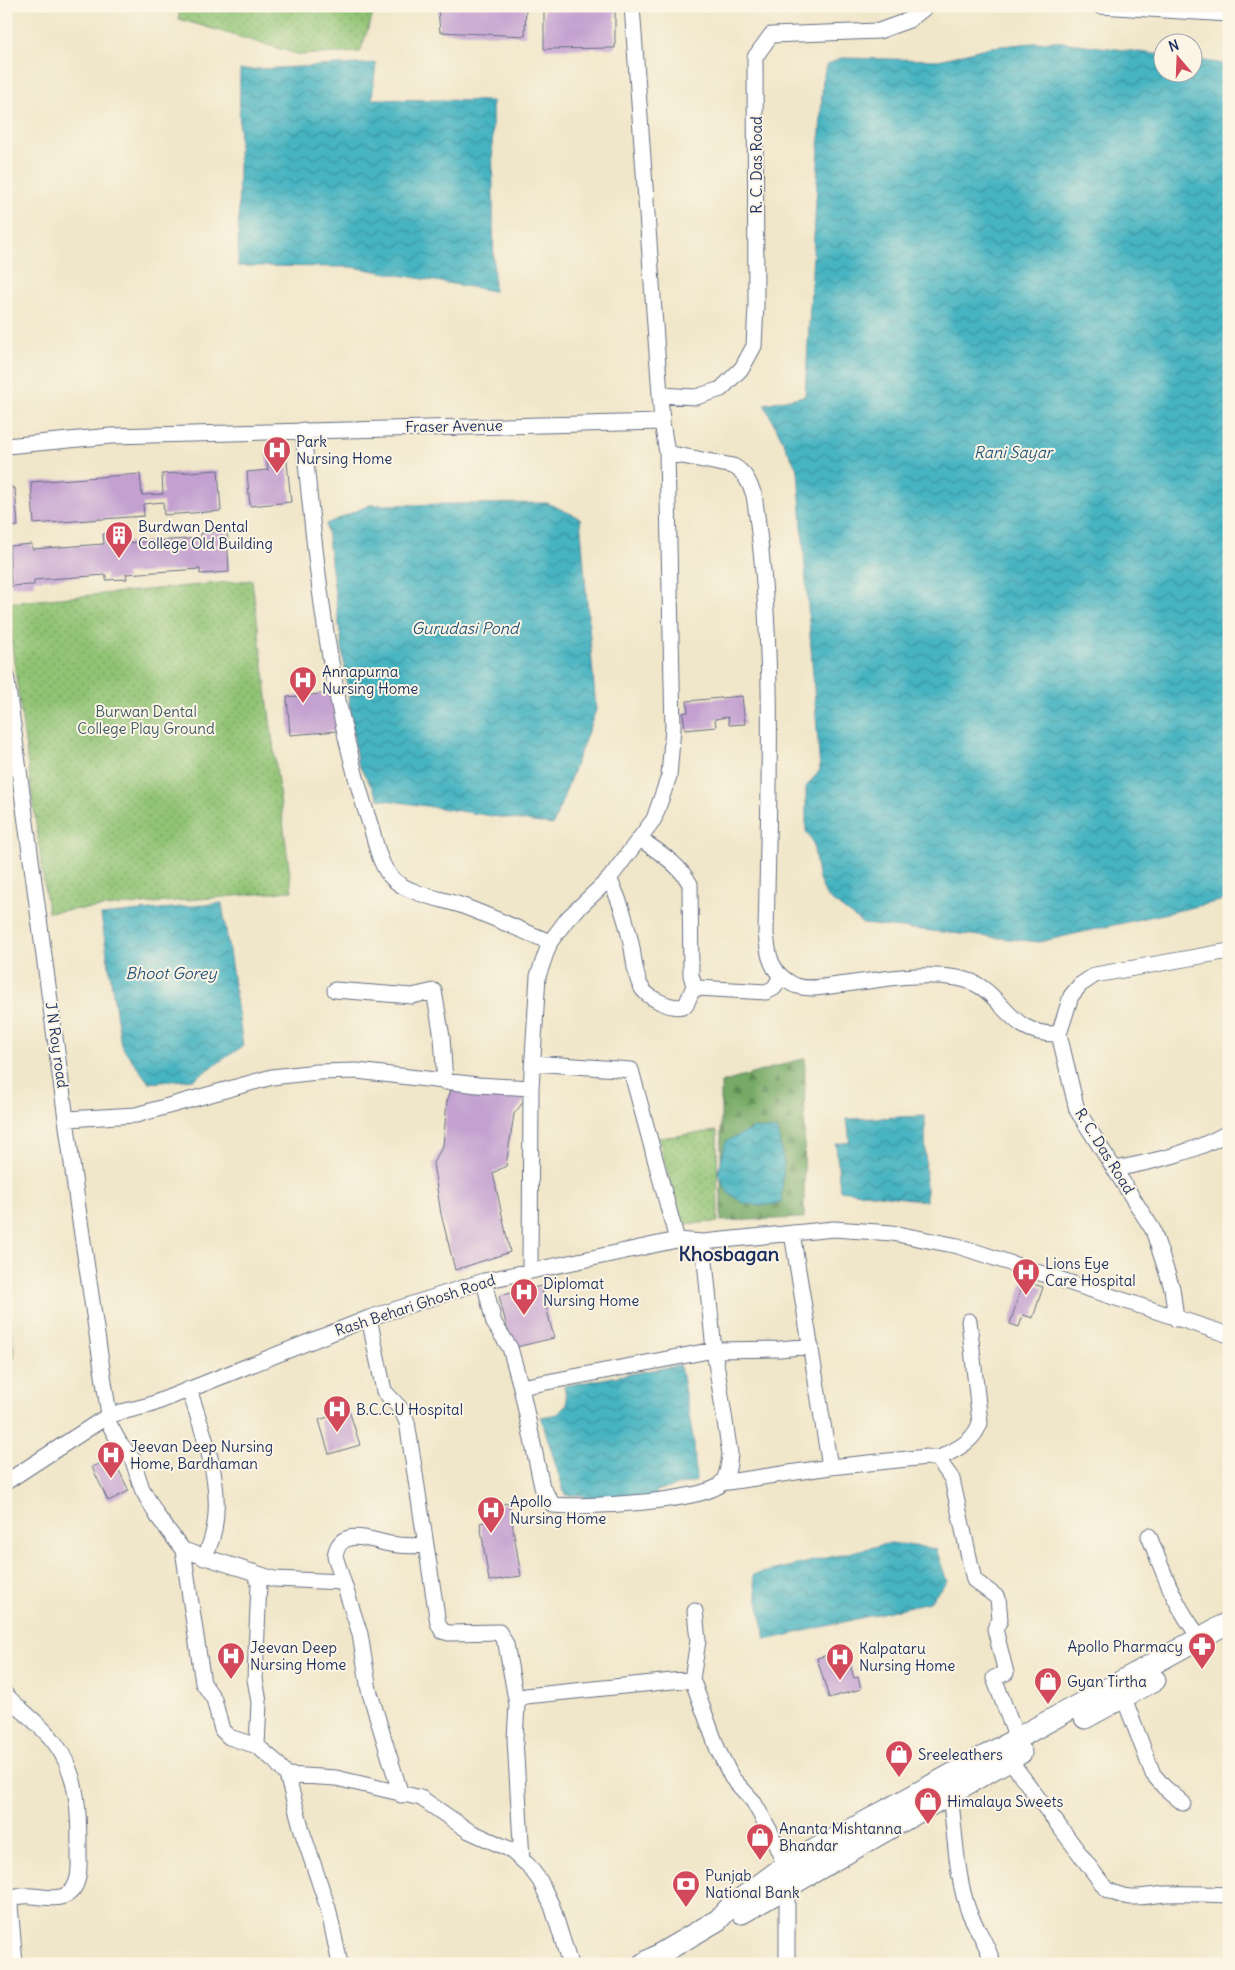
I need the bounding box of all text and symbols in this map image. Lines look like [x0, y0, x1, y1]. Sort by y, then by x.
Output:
north arrow [1152, 32, 1202, 82]
text: N [1166, 36, 1181, 56]
street label: R. C. Das Road [747, 116, 766, 214]
street label: Fraser Avenue [405, 416, 503, 436]
place label: Park Nursing Home [296, 432, 392, 468]
hospital icon: Park Nursing Home [262, 435, 292, 474]
water label: Rani Sayar [974, 442, 1055, 462]
place label: Burdwan Dental College Old Building [138, 517, 273, 553]
building icon: Burdwan Dental College Old Building [104, 520, 134, 559]
water label: Gurudasi Pond [412, 618, 521, 638]
place label: Annapurna Nursing Home [322, 662, 418, 698]
hospital icon: Annapurna Nursing Home [288, 665, 318, 704]
park label: Burwan Dental College Play Ground [77, 702, 215, 738]
water label: Bhoot Gorey [125, 963, 218, 983]
street label: J N Roy road [42, 1001, 72, 1090]
street label: R. C. Das Road [1071, 1105, 1139, 1198]
district label: Khosbagan [679, 1241, 780, 1266]
place label: Lions Eye Care Hospital [1045, 1254, 1136, 1290]
hospital icon: Lions Eye Care Hospital [1011, 1257, 1041, 1296]
street label: Rash Behari Ghosh Road [332, 1270, 498, 1340]
place label: Diplomat Nursing Home [543, 1274, 639, 1310]
hospital icon: Diplomat Nursing Home [509, 1277, 539, 1316]
hospital icon: B.C.C.U Hospital [322, 1394, 352, 1433]
place label: B.C.C.U Hospital [356, 1400, 463, 1419]
place label: Jeevan Deep Nursing Home, Bardhaman [130, 1437, 273, 1473]
hospital icon: Jeevan Deep Nursing Home, Bardhaman [96, 1440, 126, 1479]
place label: Apollo Nursing Home [510, 1492, 606, 1528]
hospital icon: Apollo Nursing Home [476, 1495, 506, 1534]
pharmacy icon: Apollo Pharmacy [1187, 1631, 1217, 1670]
place label: Apollo Pharmacy [1068, 1637, 1183, 1656]
place label: Jeevan Deep Nursing Home [250, 1638, 346, 1674]
place label: Kalpataru Nursing Home [859, 1639, 955, 1675]
hospital icon: Jeevan Deep Nursing Home [216, 1641, 246, 1680]
hospital icon: Kalpataru Nursing Home [825, 1642, 855, 1681]
shop icon: Gyan Tirtha [1033, 1666, 1063, 1705]
place label: Gyan Tirtha [1067, 1672, 1147, 1691]
shop icon: Sreeleathers [884, 1739, 914, 1778]
place label: Sreeleathers [918, 1745, 1003, 1764]
shop icon: Himalaya Sweets [913, 1786, 943, 1825]
place label: Himalaya Sweets [947, 1792, 1064, 1811]
place label: Ananta Mishtanna Bhandar [779, 1819, 902, 1855]
shop icon: Ananta Mishtanna Bhandar [745, 1822, 775, 1861]
place label: Punjab National Bank [705, 1866, 800, 1902]
bank icon: Punjab National Bank [671, 1869, 701, 1908]

